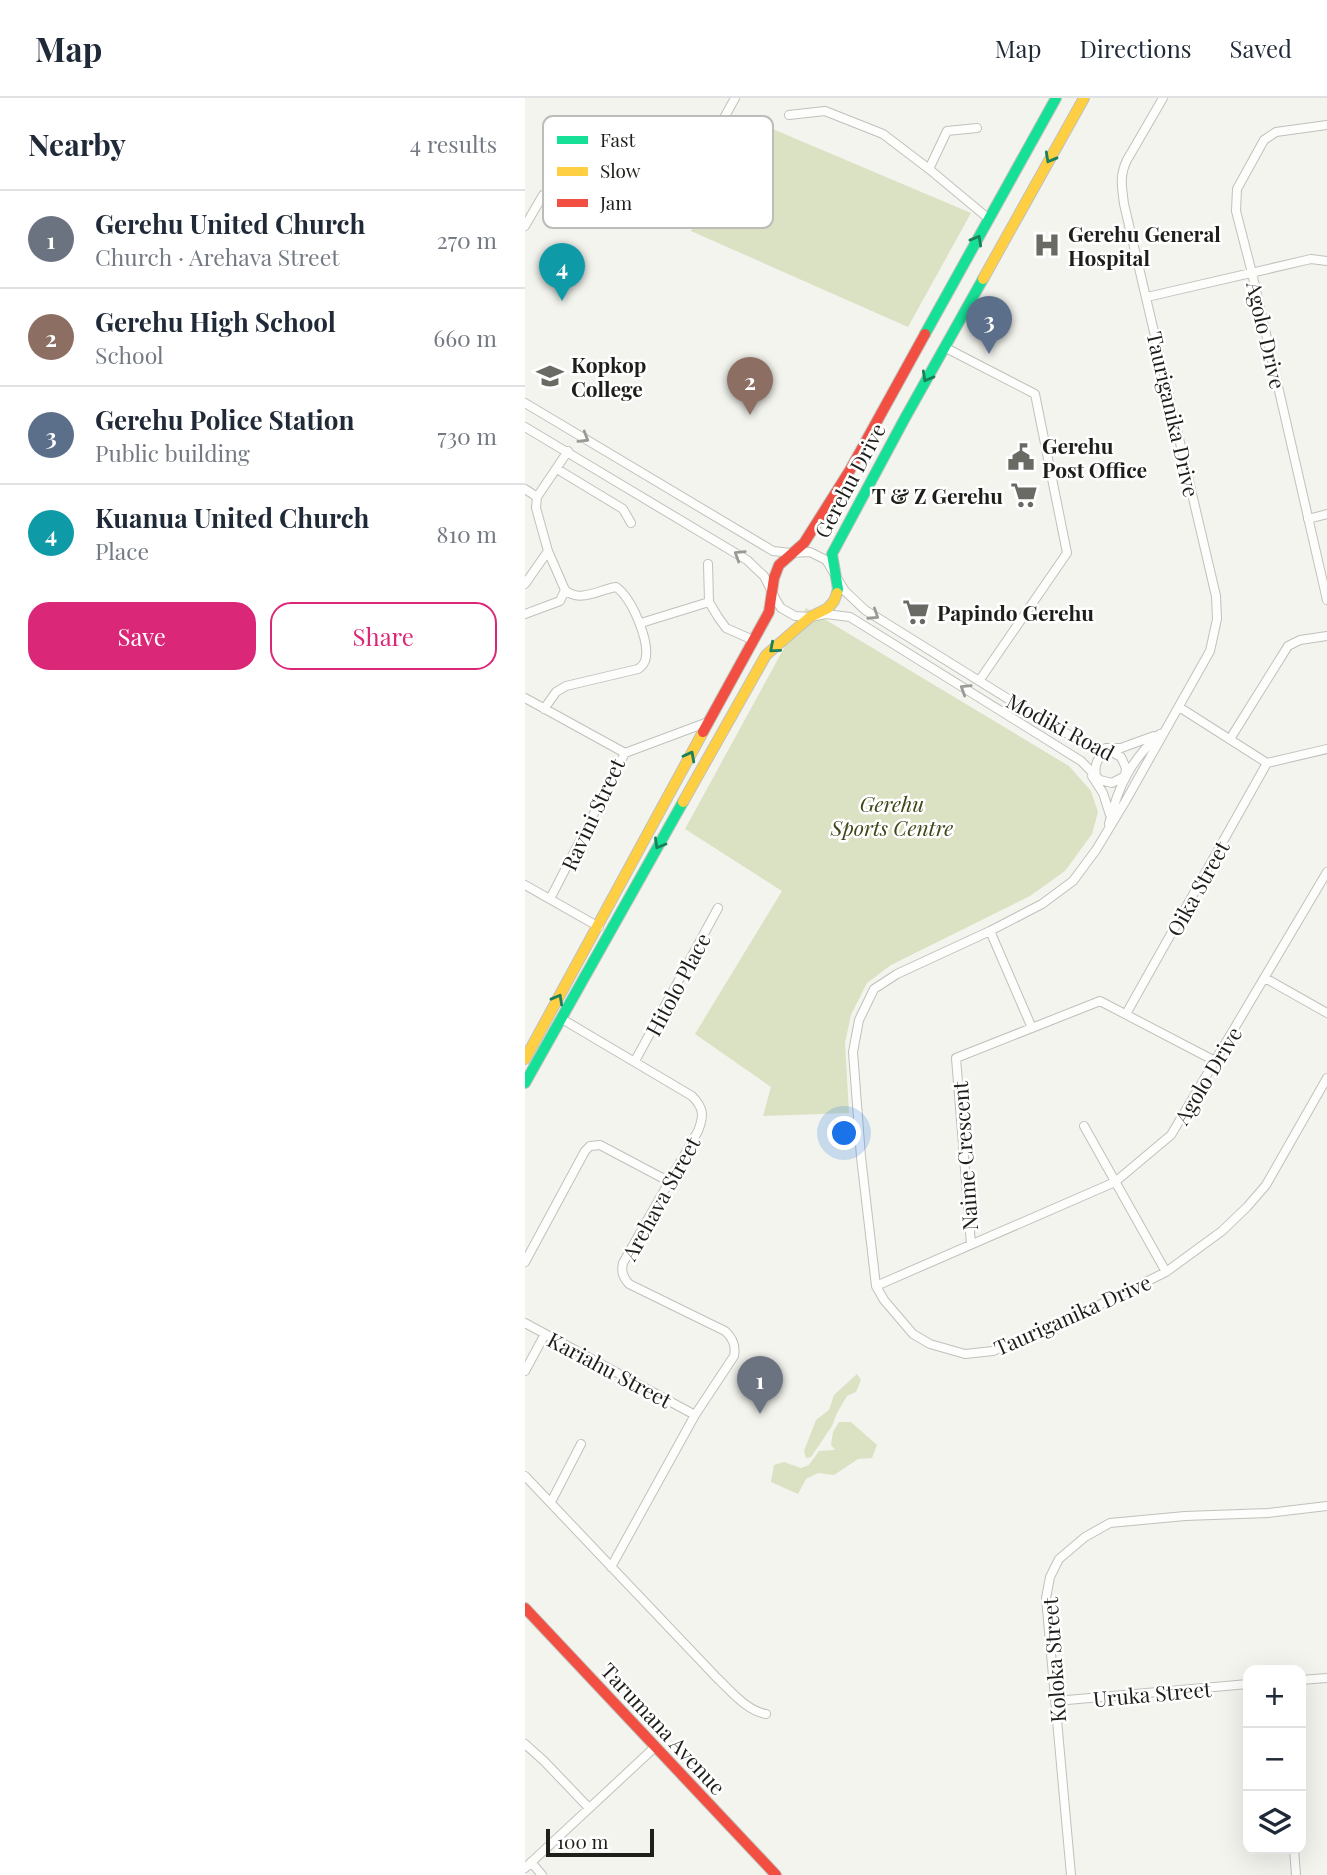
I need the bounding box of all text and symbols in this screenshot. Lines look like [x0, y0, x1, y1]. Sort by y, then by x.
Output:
text: Map [35, 26, 102, 70]
text: Map [995, 32, 1041, 64]
text: Directions [1079, 32, 1192, 64]
text: Saved [1230, 32, 1292, 64]
legend [543, 116, 773, 228]
text: Nearby [28, 124, 126, 164]
text: Fast [600, 126, 636, 152]
text: 4 results [410, 128, 497, 159]
one-way arrow [1045, 150, 1058, 163]
text: Slow [600, 157, 641, 183]
text: Jam [599, 189, 632, 215]
text: Gerehu United Church [95, 206, 365, 241]
place label: Gerehu General Hospital [1068, 219, 1221, 271]
text: 1 [47, 224, 55, 255]
text: 270 m [437, 224, 497, 255]
hospital icon: Gerehu General Hospital [1032, 230, 1062, 260]
one-way arrow [969, 235, 982, 248]
text: Church · Arehava Street [95, 241, 339, 272]
pin: 4 [539, 243, 585, 301]
street label: Agolo Drive [1241, 278, 1293, 391]
pin: 3 [966, 296, 1012, 354]
text: Gerehu High School [95, 304, 336, 339]
text: 2 [45, 322, 57, 353]
text: 660 m [433, 322, 497, 353]
street label: Tauriganika Drive [1141, 328, 1207, 500]
text: School [95, 339, 164, 370]
place label: Kopkop College [571, 350, 646, 402]
pin: 2 [727, 357, 773, 415]
school or university icon: Kopkop College [535, 361, 565, 391]
one-way arrow [922, 370, 935, 383]
text: Gerehu Police Station [95, 402, 354, 437]
street label: Gerehu Drive [807, 418, 891, 542]
text: 3 [45, 420, 57, 451]
text: 730 m [437, 420, 497, 451]
one-way arrow [576, 430, 589, 443]
place label: Gerehu Post Office [1042, 431, 1147, 483]
text: Public building [95, 437, 250, 468]
public building icon: Gerehu Post Office [1006, 442, 1036, 472]
supermarket icon: T & Z Gerehu [1009, 480, 1039, 510]
place label: T & Z Gerehu [872, 481, 1003, 509]
text: Kuanua United Church [95, 500, 369, 535]
text: 4 [45, 518, 57, 549]
text: 810 m [437, 518, 497, 549]
text: Place [95, 535, 149, 566]
one-way arrow [733, 551, 746, 564]
supermarket icon: Papindo Gerehu [901, 597, 931, 627]
place label: Papindo Gerehu [937, 598, 1094, 626]
button: Save [28, 602, 256, 670]
button: Share [270, 602, 497, 670]
one-way arrow [867, 607, 880, 620]
one-way arrow [770, 640, 783, 652]
one-way arrow [960, 684, 973, 697]
street label: Modiki Road [1002, 686, 1120, 766]
one-way arrow [682, 751, 695, 763]
street label: Ravini Street [554, 753, 630, 875]
park label: Gerehu Sports Centre [830, 789, 953, 841]
street label: Oika Street [1159, 835, 1235, 941]
one-way arrow [654, 836, 667, 849]
street label: Hitolo Place [638, 928, 716, 1040]
one-way arrow [550, 994, 563, 1007]
street label: Agolo Drive [1166, 1021, 1247, 1130]
street label: Naime Crescent [945, 1080, 983, 1232]
your location [827, 1116, 861, 1150]
street label: Arehava Street [614, 1131, 706, 1266]
street label: Tauriganika Drive [989, 1267, 1155, 1361]
street label: Kariahu Street [543, 1325, 677, 1414]
pin: 1 [737, 1356, 783, 1414]
street label: Koloka Street [1035, 1596, 1071, 1723]
street label: Tarumana Avenue [596, 1656, 732, 1800]
map controls [1243, 1665, 1306, 1854]
button: + [1243, 1665, 1306, 1728]
street label: Uruka Street [1092, 1674, 1213, 1712]
button: − [1243, 1728, 1306, 1791]
button: layers [1243, 1791, 1306, 1854]
scale bar [546, 1826, 655, 1858]
text: 100 m [557, 1828, 608, 1854]

